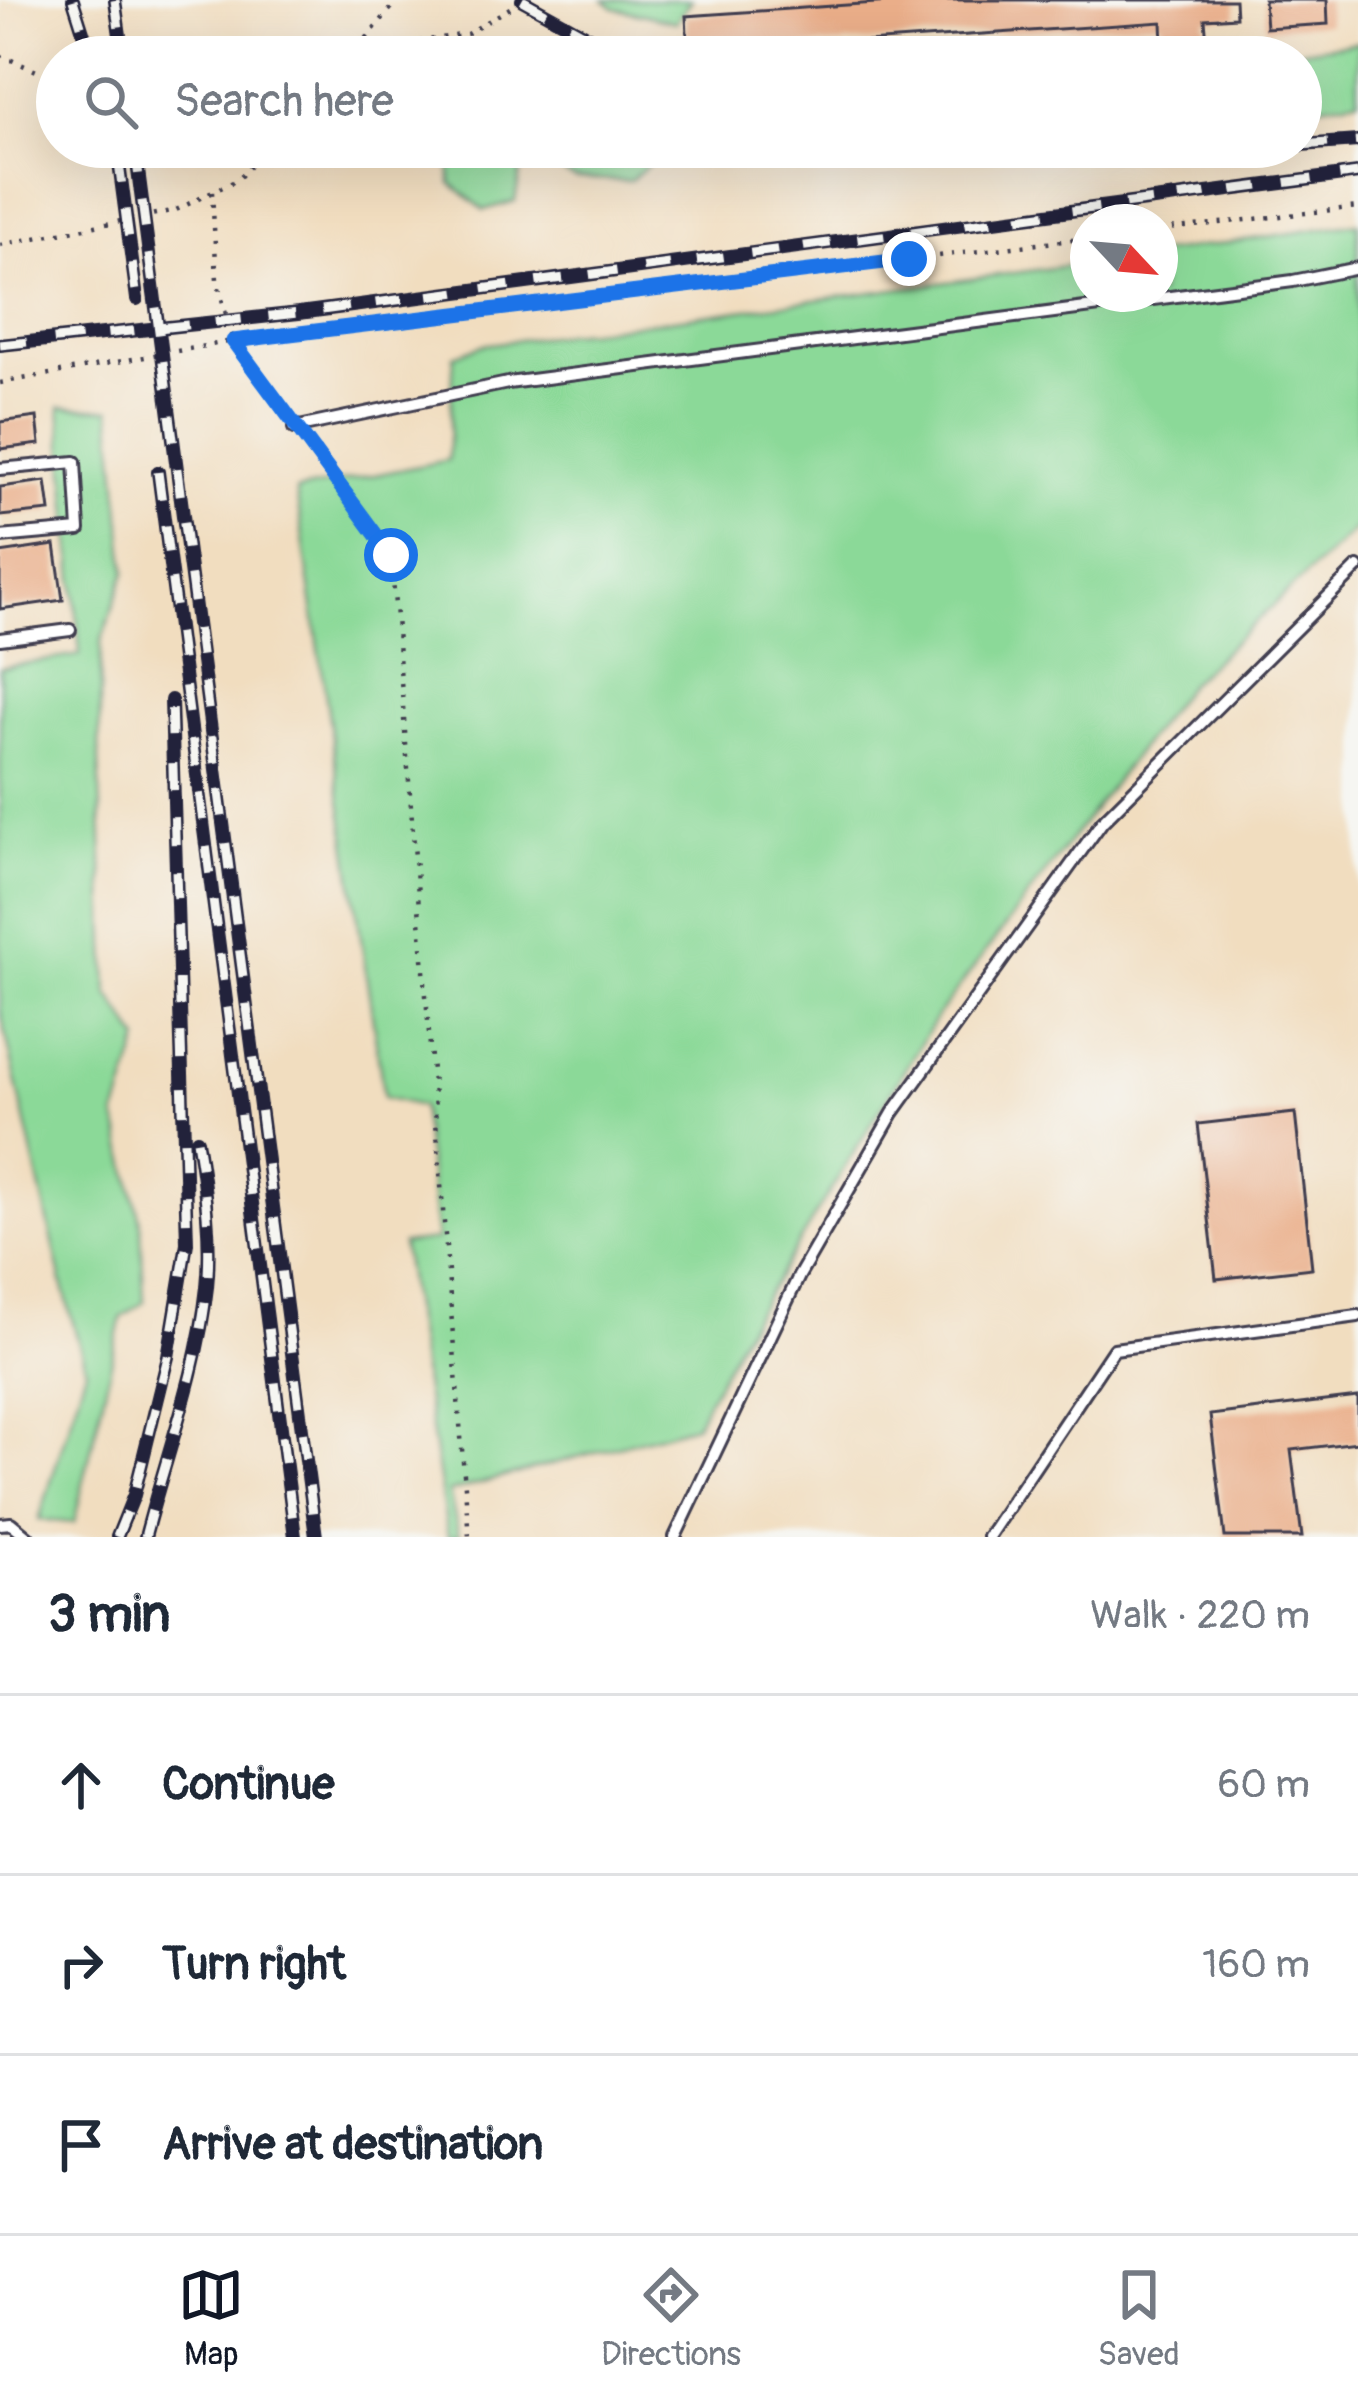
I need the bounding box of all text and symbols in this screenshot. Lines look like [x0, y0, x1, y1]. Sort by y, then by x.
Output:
search box [36, 36, 1322, 168]
icon: search [78, 69, 144, 135]
text: Search here [174, 74, 394, 130]
north arrow [1070, 204, 1178, 312]
route end [882, 232, 936, 286]
route start [364, 528, 418, 582]
text: 3 min [48, 1583, 170, 1647]
text: Walk · 220 m [1090, 1591, 1310, 1640]
icon: ahead [48, 1752, 114, 1818]
text: Continue [162, 1757, 335, 1813]
text: 60 m [1218, 1760, 1310, 1809]
icon: right [48, 1932, 114, 1998]
text: Turn right [162, 1937, 346, 1993]
text: 160 m [1202, 1940, 1310, 1989]
icon: arrive [48, 2112, 114, 2178]
text: Arrive at destination [162, 2117, 543, 2173]
tab: Map [178, 2262, 244, 2375]
tab: Directions [601, 2262, 741, 2375]
tab: Saved [1098, 2262, 1180, 2375]

